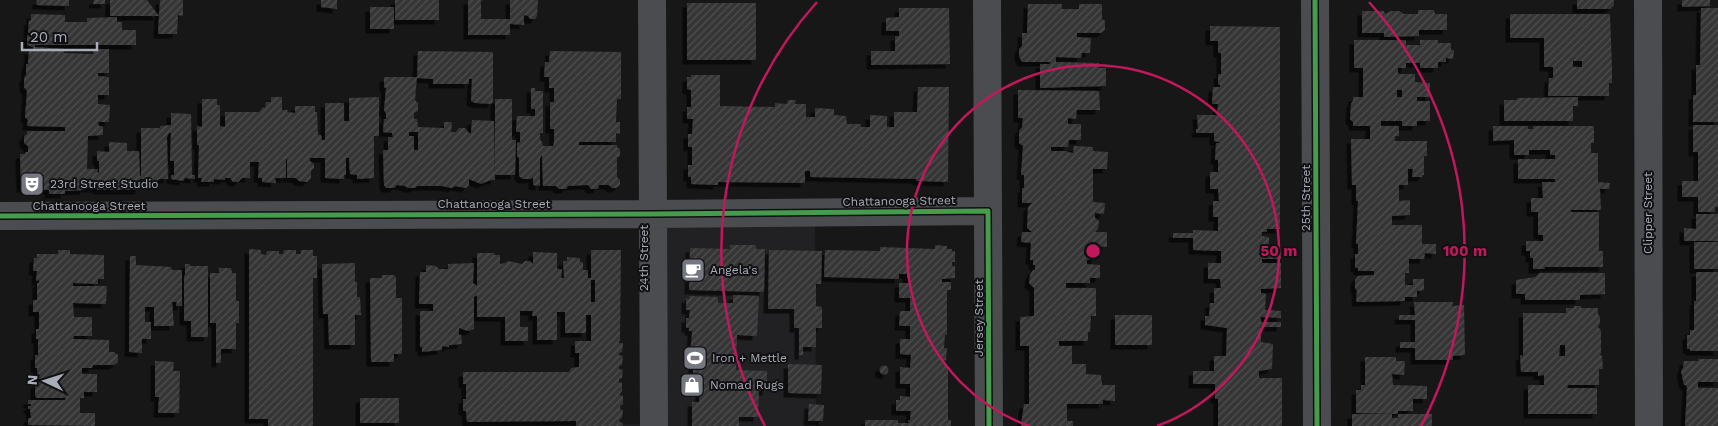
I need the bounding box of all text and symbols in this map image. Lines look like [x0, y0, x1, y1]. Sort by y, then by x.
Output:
scale bar [22, 20, 98, 52]
text: 20 m [30, 28, 68, 46]
street label: 25th Street [1299, 165, 1313, 231]
theatre icon: 23rd Street Studio [19, 171, 45, 197]
street label: Clipper Street [1641, 172, 1655, 254]
place label: 23rd Street Studio [50, 177, 159, 191]
street label: Chattanooga Street [842, 193, 956, 209]
street label: Chattanooga Street [437, 197, 551, 211]
street label: Chattanooga Street [32, 199, 146, 213]
street label: 24th Street [637, 225, 651, 291]
centre of rings [1084, 242, 1102, 260]
text: 50 m [1261, 242, 1297, 260]
text: 100 m [1443, 242, 1487, 260]
cafe icon: Angela's [680, 257, 706, 283]
place label: Angela's [710, 263, 758, 277]
street label: Jersey Street [972, 279, 986, 357]
sports icon: Iron + Mettle [682, 345, 708, 371]
place label: Iron + Mettle [712, 351, 787, 365]
north arrow [20, 356, 70, 406]
shop icon: Nomad Rugs [679, 372, 705, 398]
text: N [24, 374, 40, 386]
place label: Nomad Rugs [710, 378, 784, 392]

